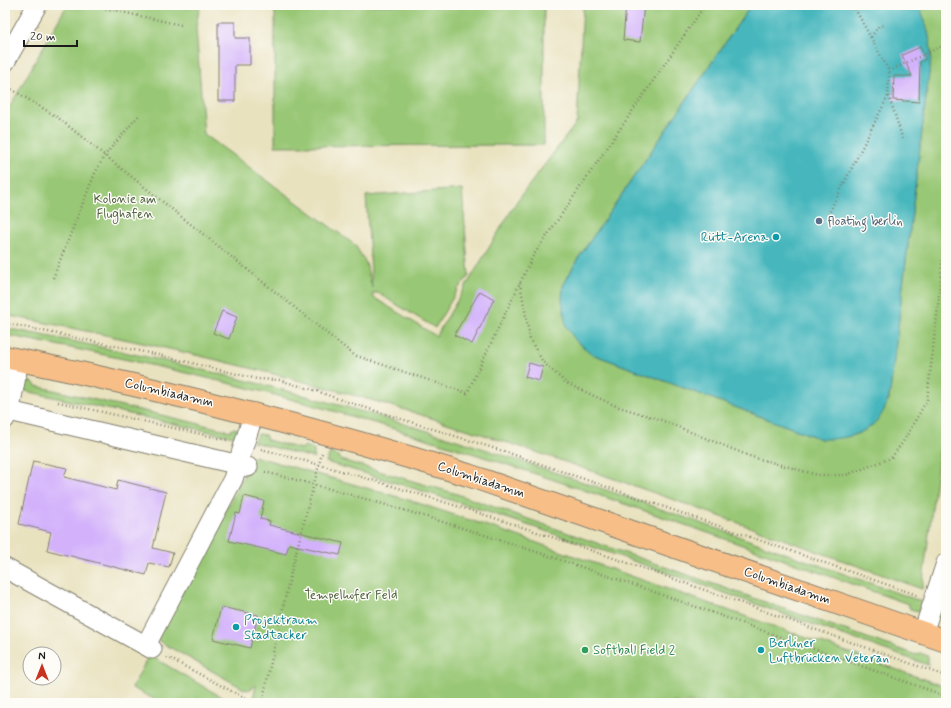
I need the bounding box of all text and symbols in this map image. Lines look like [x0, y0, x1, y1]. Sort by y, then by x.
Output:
scale bar [24, 22, 77, 48]
text: 20 m [30, 29, 56, 45]
park label: Kolonie am Flughafen [94, 191, 156, 224]
place label: floating berlin [827, 213, 903, 232]
marker: floating berlin [814, 216, 824, 226]
place label: Rütt-Arena [701, 229, 768, 246]
marker: Rütt-Arena [771, 232, 781, 242]
street label: Columbiadamm [123, 375, 215, 411]
street label: Columbiadamm [435, 458, 527, 502]
street label: Columbiadamm [741, 563, 833, 609]
park label: Tempelhofer Feld [304, 587, 398, 604]
place label: Projektraum Stadtacker [244, 612, 318, 644]
marker: Projektraum Stadtacker [231, 622, 241, 632]
place label: Berliner Luftbrücken Veteran [769, 635, 889, 667]
place label: Softball Field 2 [593, 642, 676, 659]
marker: Softball Field 2 [580, 645, 590, 655]
marker: Berliner Luftbrücken Veteran [756, 645, 766, 655]
north arrow [22, 646, 62, 686]
text: N [38, 650, 46, 664]

